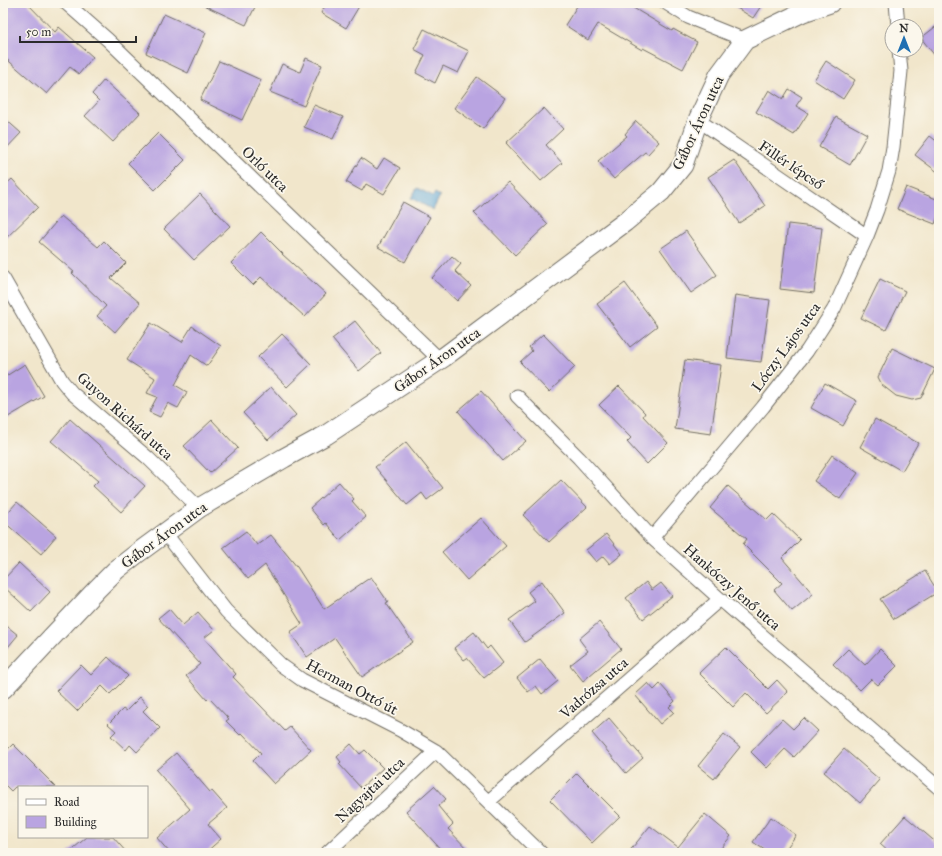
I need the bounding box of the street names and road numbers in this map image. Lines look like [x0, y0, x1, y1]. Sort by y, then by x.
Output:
street label: Gábor Áron utca [667, 72, 728, 173]
street label: Fillér lépcső [755, 137, 827, 193]
street label: Orló utca [238, 142, 293, 196]
street label: Lóczy Lajos utca [748, 298, 825, 395]
street label: Gábor Áron utca [390, 322, 484, 397]
street label: Guyon Richárd utca [73, 368, 177, 464]
street label: Gábor Áron utca [117, 497, 211, 572]
street label: Hankóczy Jenő utca [679, 540, 785, 635]
street label: Vadrózsa utca [556, 653, 632, 723]
street label: Herman Ottó út [303, 655, 402, 719]
street label: Nagyajtai utca [332, 753, 409, 826]

